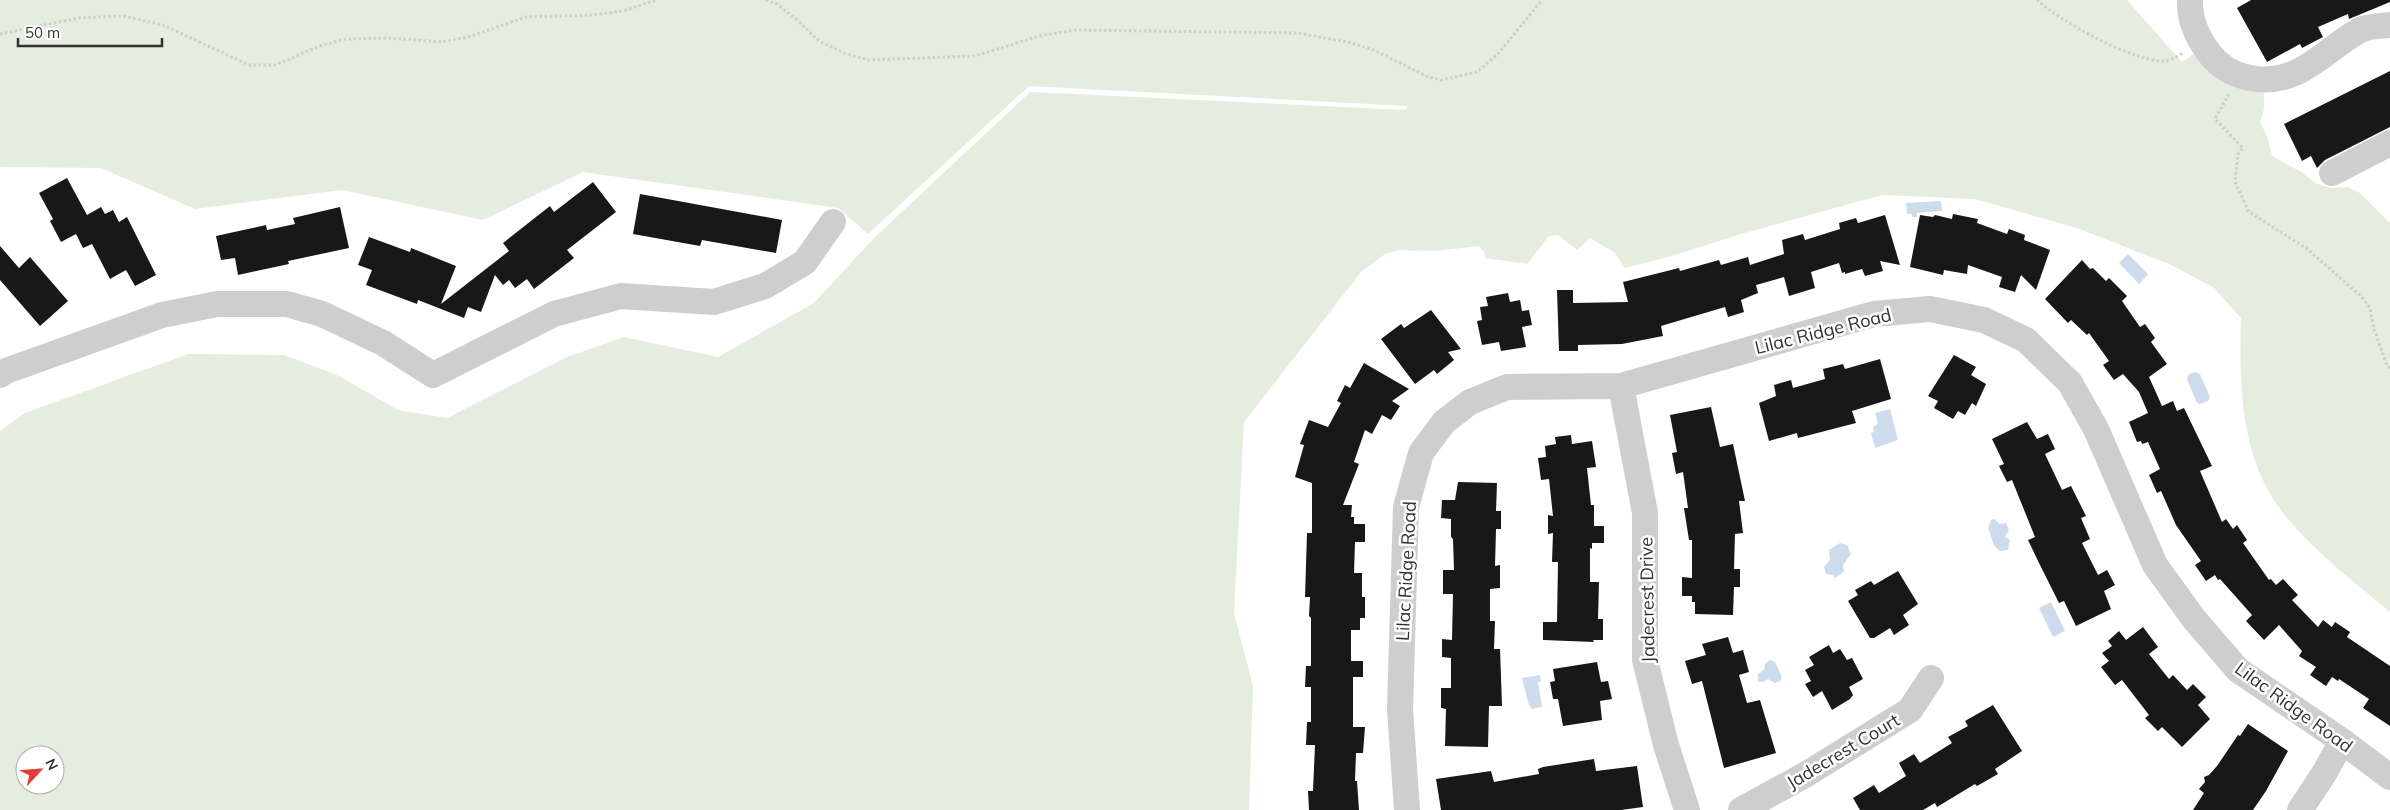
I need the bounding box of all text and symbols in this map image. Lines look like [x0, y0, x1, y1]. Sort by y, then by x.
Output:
scale bar [18, 15, 161, 47]
text: 50 m [25, 23, 60, 42]
street label: Lilac Ridge Road [1752, 303, 1894, 359]
street label: Lilac Ridge Road [1391, 501, 1421, 641]
street label: Jadecrest Drive [1634, 537, 1660, 663]
street label: Lilac Ridge Road [2231, 657, 2357, 757]
street label: Jadecrest Court [1782, 708, 1904, 794]
north arrow [15, 745, 65, 795]
text: N [41, 756, 62, 773]

